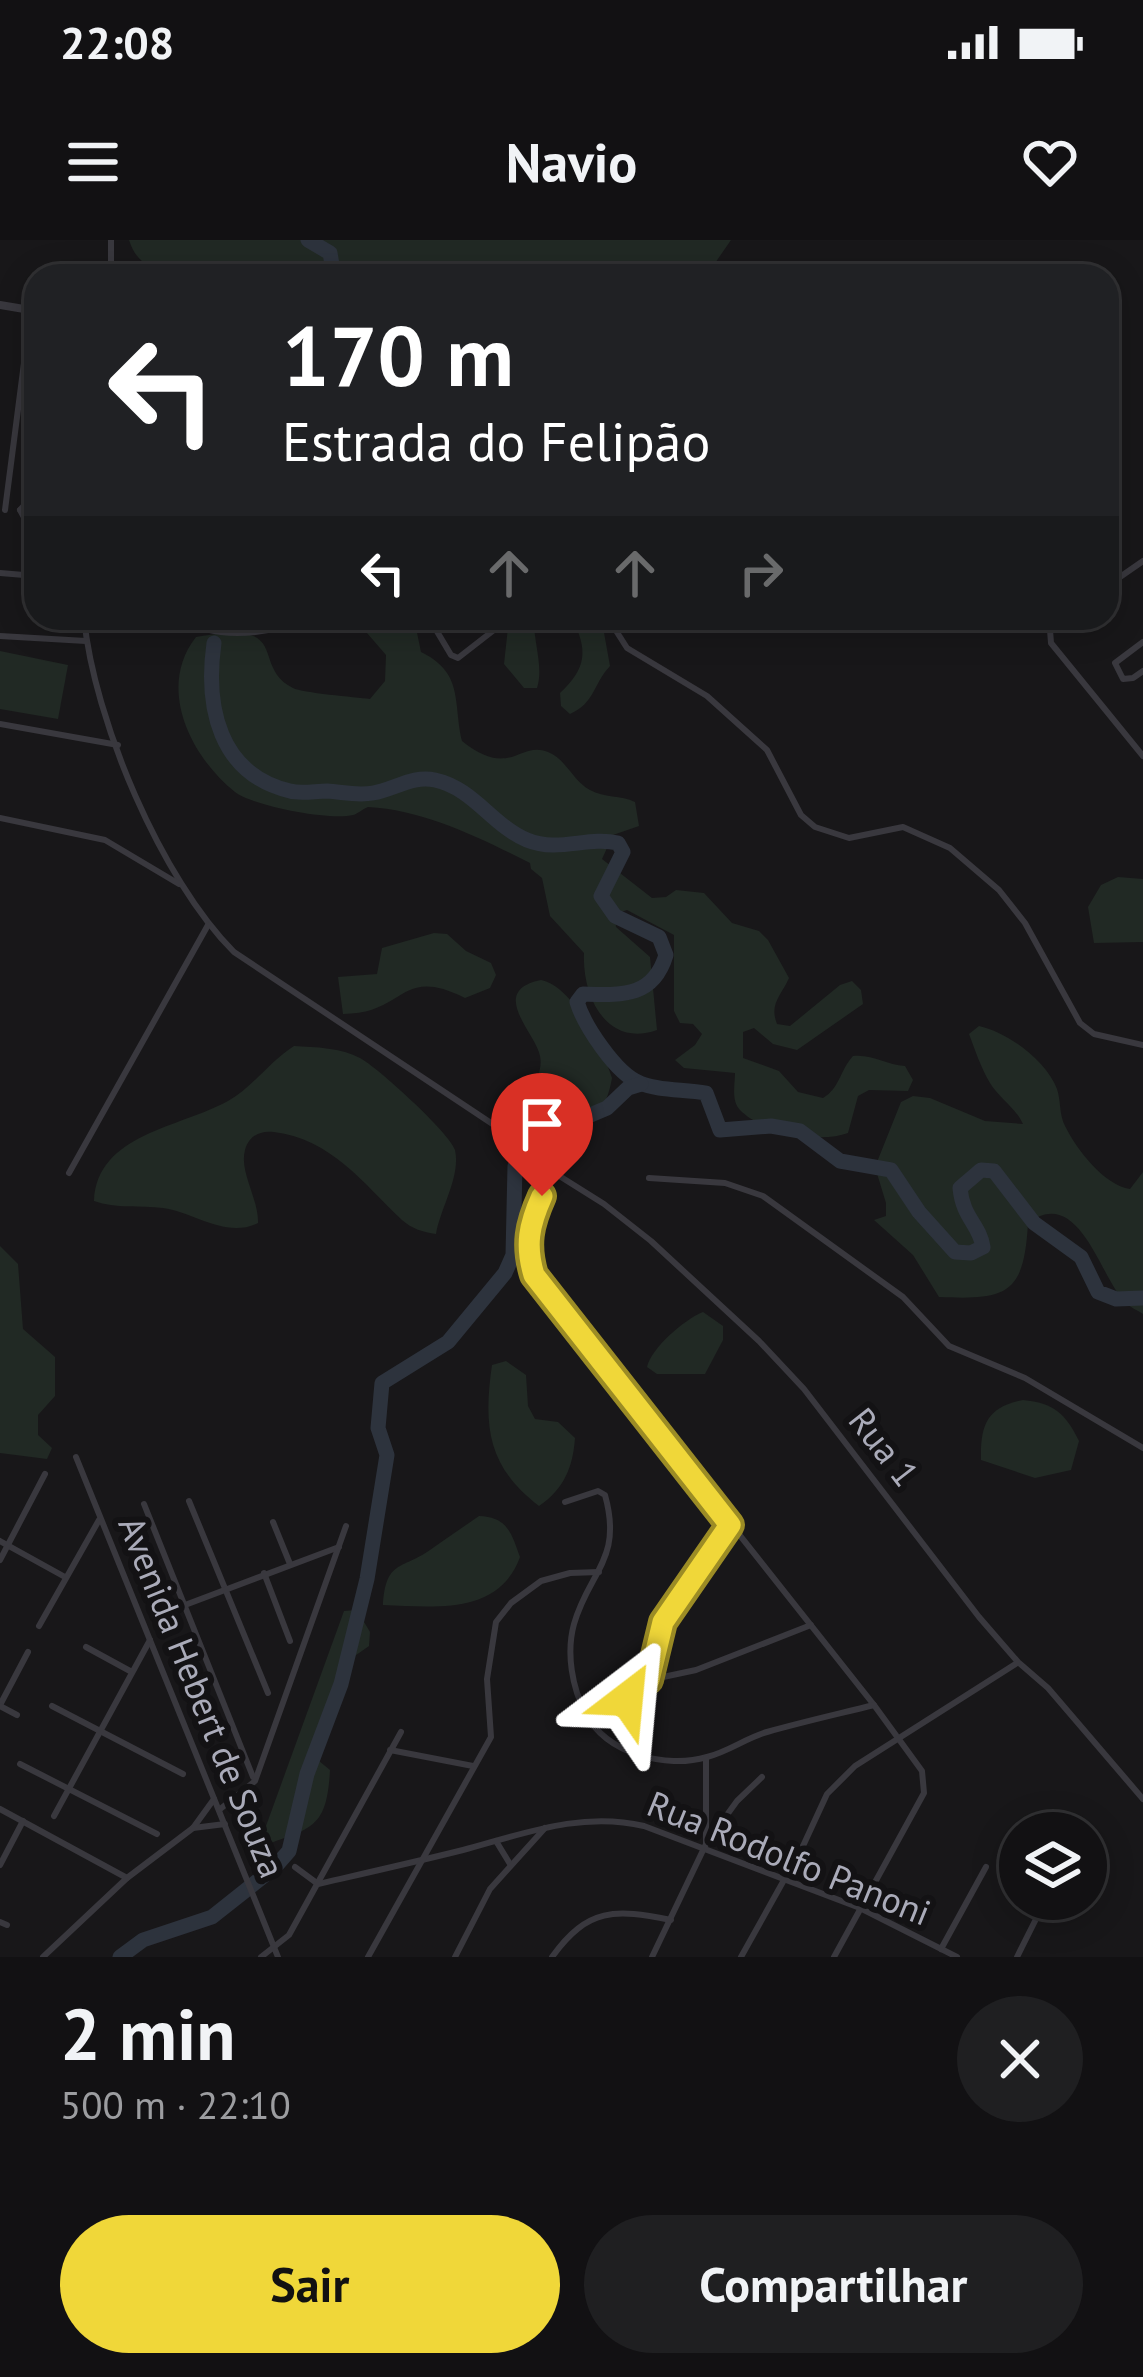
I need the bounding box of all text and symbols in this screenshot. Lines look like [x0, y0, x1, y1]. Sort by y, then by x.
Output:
text: 22:08 [60, 13, 174, 71]
text: Navio [506, 127, 637, 197]
icon: menu [60, 129, 126, 195]
icon: heart [1017, 129, 1083, 195]
text: 170 m [282, 300, 514, 409]
icon: left [84, 312, 240, 468]
text: Estrada do Felipão [282, 406, 710, 476]
icon: left [350, 540, 416, 606]
icon: ahead [476, 540, 542, 606]
icon: ahead [602, 540, 668, 606]
icon: right [728, 540, 794, 606]
pin [491, 1073, 593, 1196]
icon: arrive [509, 1091, 575, 1157]
street label: Rua 1 [839, 1398, 930, 1496]
street label: Avenida Hebert de Souza [108, 1509, 296, 1884]
position arrow [564, 1636, 690, 1762]
street label: Rua Rodolfo Panoni [641, 1779, 938, 1936]
map controls [999, 1812, 1107, 1920]
button: layers [999, 1812, 1107, 1920]
text: 2 min [60, 1987, 236, 2080]
button: close [957, 1996, 1083, 2122]
text: 500 m · 22:10 [60, 2079, 291, 2130]
button: Sair [60, 2215, 560, 2353]
button: Compartilhar [584, 2215, 1083, 2353]

